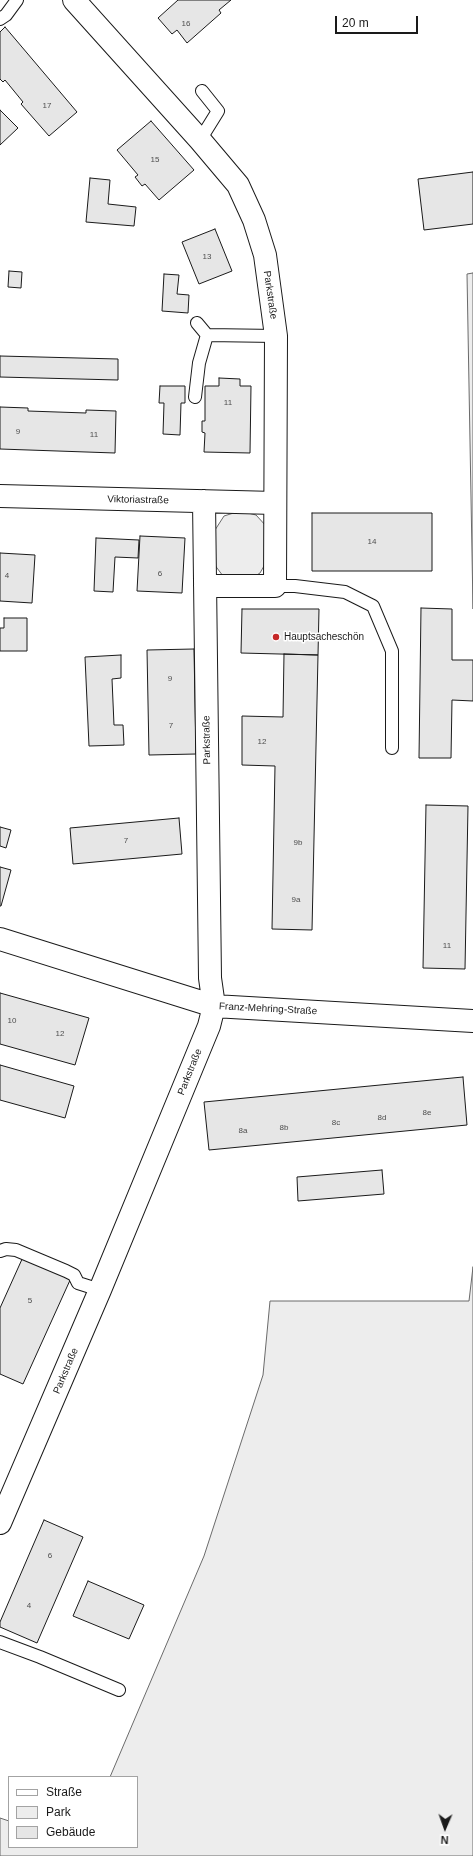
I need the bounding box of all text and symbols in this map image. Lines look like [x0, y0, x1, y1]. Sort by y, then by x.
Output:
scale bar [337, 8, 420, 34]
text: 20 m [342, 16, 369, 30]
house number: 16 [182, 19, 190, 29]
house number: 17 [43, 101, 51, 111]
house number: 15 [151, 155, 159, 165]
house number: 13 [203, 252, 211, 262]
street label: Parkstraße [261, 270, 279, 320]
house number: 11 [224, 398, 232, 408]
house number: 9 [16, 427, 20, 437]
house number: 11 [90, 430, 98, 440]
street label: Viktoriastraße [107, 493, 169, 507]
house number: 14 [368, 537, 376, 547]
house number: 6 [158, 569, 162, 579]
house number: 4 [5, 571, 9, 581]
place label: Hauptsacheschön [284, 631, 364, 643]
marker: Hauptsacheschön [271, 632, 281, 642]
house number: 9 [168, 674, 172, 684]
street label: Parkstraße [201, 715, 213, 765]
house number: 7 [169, 721, 173, 731]
house number: 12 [258, 737, 266, 747]
house number: 7 [124, 836, 128, 846]
house number: 9b [294, 838, 302, 848]
house number: 9a [292, 895, 300, 905]
house number: 11 [443, 941, 451, 951]
street label: Franz-Mehring-Straße [219, 1000, 317, 1018]
house number: 10 [8, 1016, 16, 1026]
house number: 12 [56, 1029, 64, 1039]
street label: Parkstraße [175, 1047, 205, 1097]
house number: 8e [423, 1108, 431, 1118]
house number: 8d [378, 1113, 386, 1123]
house number: 8c [332, 1118, 340, 1128]
house number: 8b [280, 1123, 288, 1133]
house number: 8a [239, 1126, 247, 1136]
house number: 5 [28, 1296, 32, 1306]
street label: Parkstraße [51, 1346, 81, 1396]
house number: 6 [48, 1551, 52, 1561]
house number: 4 [27, 1601, 31, 1611]
legend [8, 1776, 138, 1848]
text: Straße [46, 1785, 82, 1799]
text: Park [46, 1805, 71, 1819]
north arrow [425, 1808, 465, 1848]
text: Gebäude [46, 1825, 95, 1839]
text: N [440, 1834, 449, 1846]

